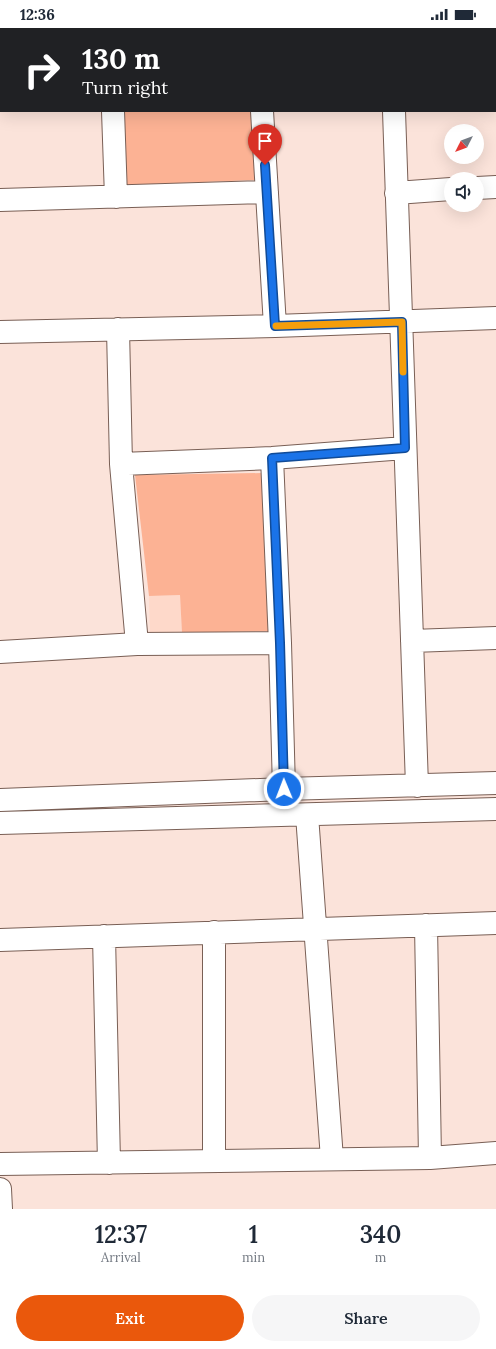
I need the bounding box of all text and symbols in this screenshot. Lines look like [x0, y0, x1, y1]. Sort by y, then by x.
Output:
text: 12:36 [20, 5, 55, 24]
text: 130 m [82, 41, 160, 77]
icon: right [16, 44, 68, 96]
text: Turn right [82, 76, 168, 99]
pin [248, 124, 282, 165]
north arrow [444, 124, 484, 164]
map controls [444, 124, 484, 212]
icon: arrive [254, 130, 276, 152]
button: sound [444, 172, 484, 212]
position arrow [263, 768, 305, 810]
text: 12:37 [95, 1219, 147, 1250]
text: 1 [249, 1219, 258, 1250]
text: 340 [360, 1219, 401, 1250]
text: Arrival [101, 1249, 141, 1266]
text: min [242, 1249, 265, 1266]
text: m [375, 1249, 386, 1266]
button: Exit [16, 1295, 244, 1341]
button: Share [252, 1295, 480, 1341]

